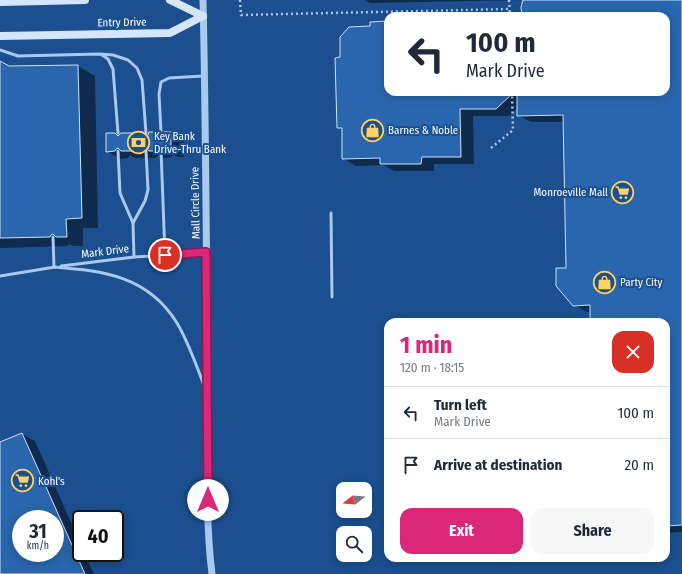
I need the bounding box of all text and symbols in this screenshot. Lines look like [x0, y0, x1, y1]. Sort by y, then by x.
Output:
street label: Entry Drive [97, 16, 147, 29]
text: 100 m [466, 26, 536, 59]
icon: left [400, 28, 452, 80]
text: Mark Drive [466, 60, 545, 82]
shop icon: Barnes & Noble [359, 117, 385, 143]
place label: Barnes & Noble [388, 124, 458, 137]
bank icon: Key Bank Drive-Thru Bank [125, 129, 151, 155]
place label: Key Bank Drive-Thru Bank [154, 130, 227, 156]
street label: Mall Circle Drive [188, 167, 203, 239]
supermarket icon: Monroeville Mall [610, 179, 636, 205]
place label: Monroeville Mall [534, 186, 608, 199]
pin [148, 238, 182, 272]
street label: Mark Drive [80, 242, 130, 261]
icon: arrive [154, 244, 176, 266]
shop icon: Party City [592, 269, 618, 295]
place label: Party City [620, 276, 662, 289]
text: 1 min [400, 331, 452, 359]
button: close [612, 331, 654, 373]
text: 120 m · 18:15 [400, 360, 464, 375]
text: Turn left [434, 396, 487, 414]
icon: left [400, 402, 422, 424]
text: 100 m [617, 404, 654, 422]
text: Mark Drive [434, 414, 491, 429]
icon: arrive [400, 454, 422, 476]
text: Arrive at destination [434, 456, 562, 474]
text: 20 m [625, 456, 654, 474]
supermarket icon: Kohl's [9, 468, 35, 494]
place label: Kohl's [38, 475, 65, 488]
position arrow [187, 479, 229, 521]
north arrow [336, 482, 372, 518]
map controls [336, 482, 372, 562]
button: Exit [400, 508, 523, 554]
button: Share [531, 508, 654, 554]
speed limit sign: 40 [72, 510, 124, 562]
text: 31 [29, 519, 47, 543]
button: search [336, 526, 372, 562]
text: km/h [27, 540, 49, 552]

